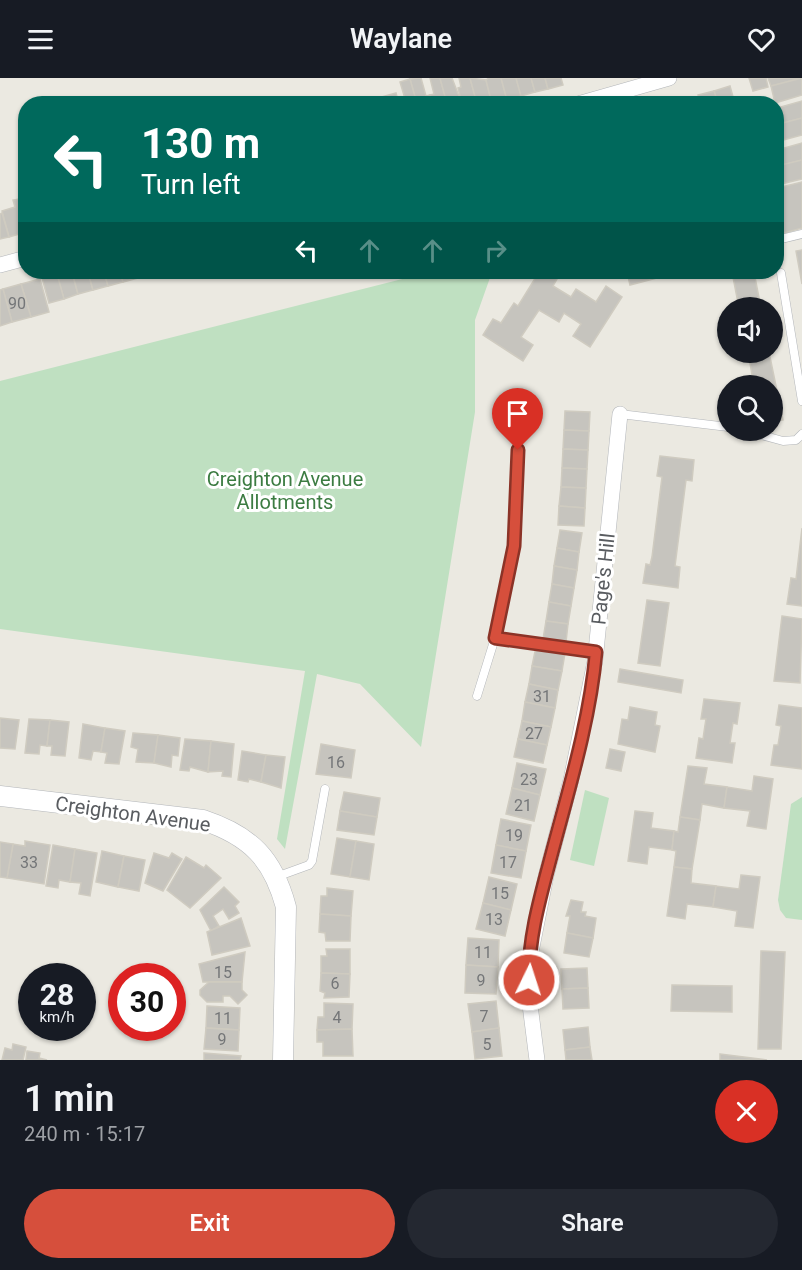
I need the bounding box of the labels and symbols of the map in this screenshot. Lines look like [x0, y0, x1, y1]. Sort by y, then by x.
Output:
house number: 90 [8, 294, 26, 313]
pin [492, 388, 543, 450]
park label: Creighton Avenue Allotments [207, 467, 363, 514]
street label: Page's Hill [586, 532, 620, 626]
house number: 31 [533, 687, 551, 706]
house number: 27 [525, 724, 543, 743]
house number: 16 [327, 753, 345, 772]
house number: 23 [520, 770, 538, 789]
street label: Creighton Avenue [54, 791, 212, 837]
house number: 21 [514, 796, 532, 815]
house number: 19 [505, 826, 523, 845]
house number: 33 [20, 853, 38, 872]
house number: 17 [499, 853, 517, 872]
house number: 15 [491, 884, 509, 903]
house number: 13 [485, 910, 503, 929]
house number: 11 [474, 943, 492, 962]
position arrow [497, 948, 561, 1012]
speed limit sign: 30 [108, 963, 186, 1041]
house number: 15 [214, 963, 232, 982]
house number: 9 [477, 971, 486, 990]
house number: 6 [331, 974, 340, 993]
house number: 7 [480, 1007, 489, 1026]
house number: 4 [333, 1008, 342, 1027]
house number: 11 [214, 1009, 232, 1028]
house number: 9 [218, 1030, 227, 1049]
house number: 5 [483, 1035, 492, 1054]

